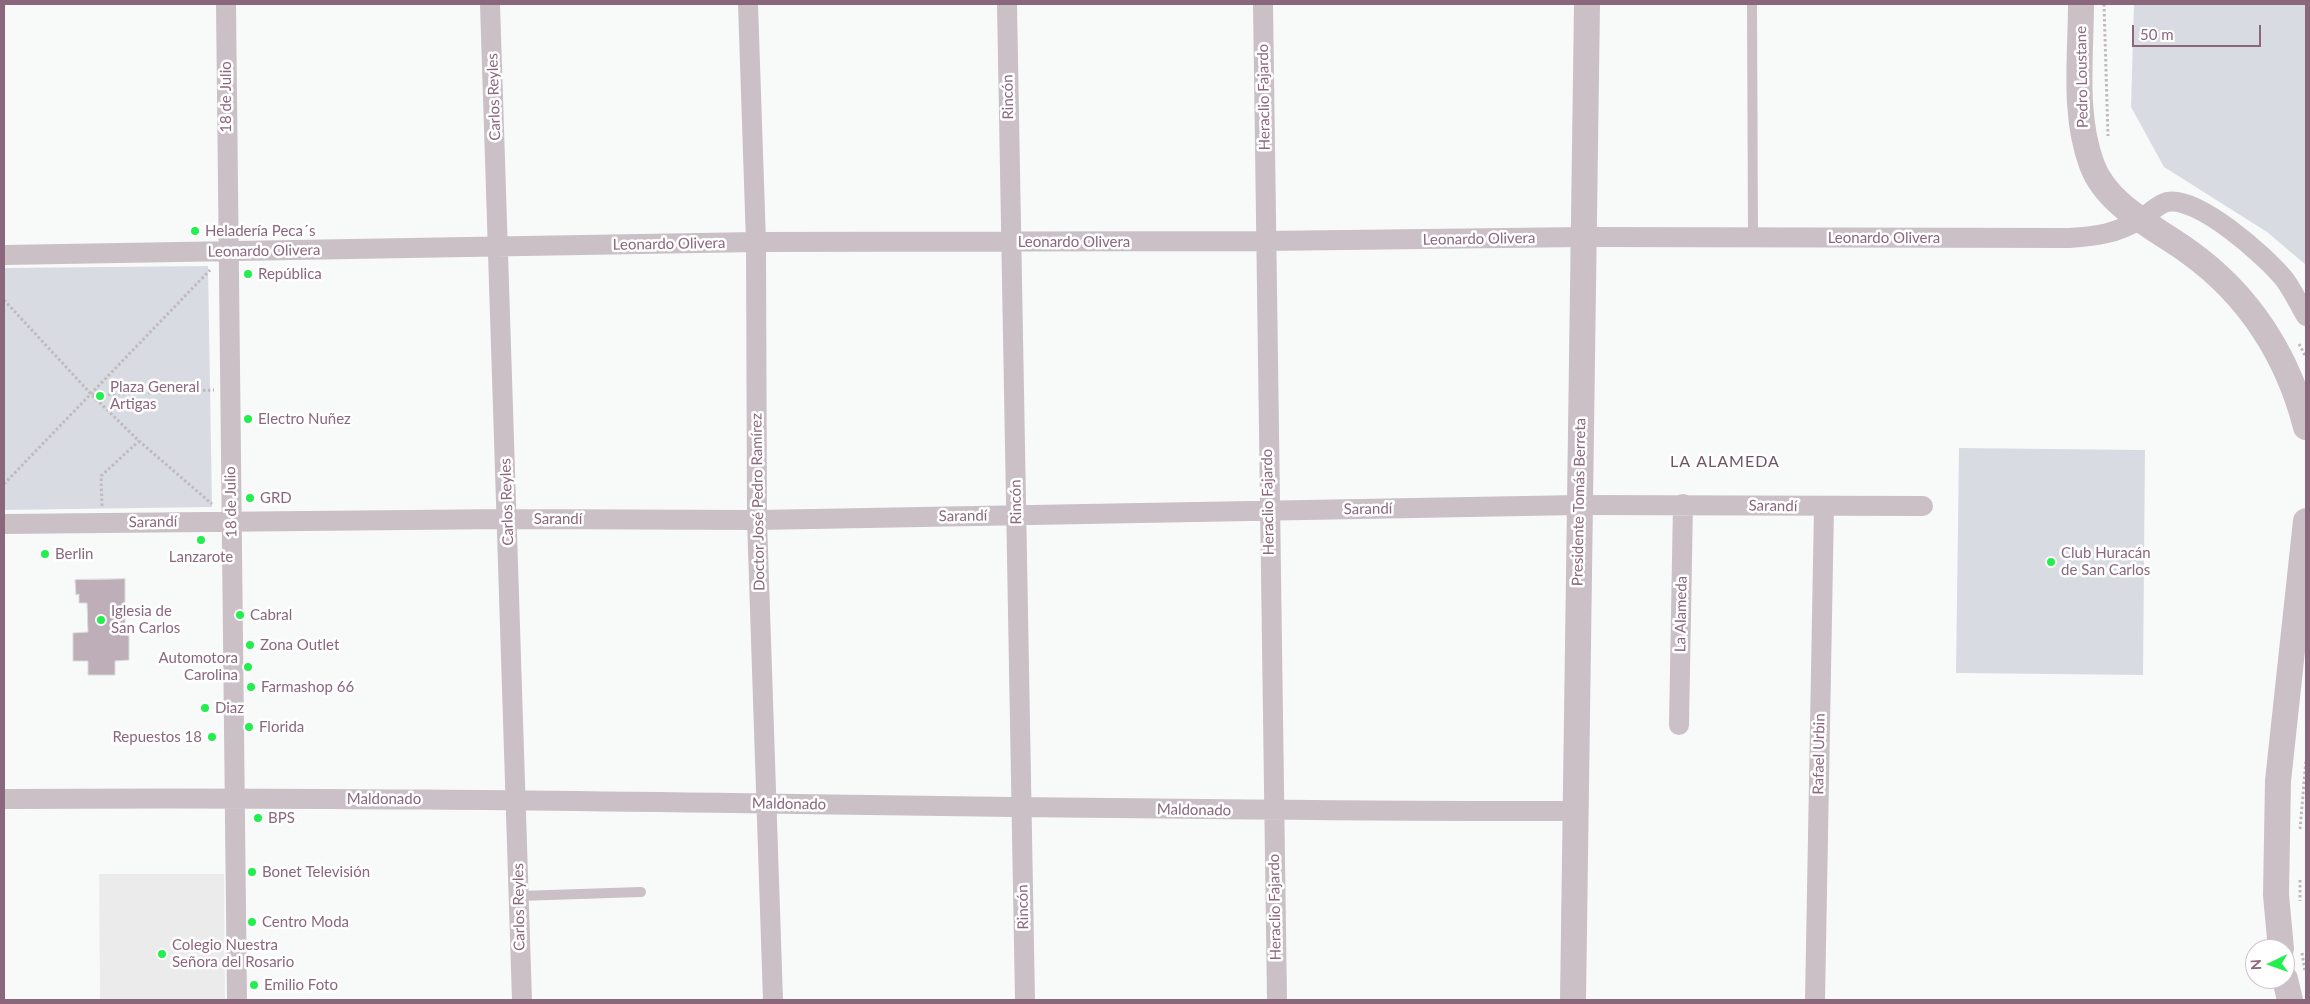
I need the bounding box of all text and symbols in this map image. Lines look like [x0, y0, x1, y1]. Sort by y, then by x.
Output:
scale bar [2135, 15, 2264, 47]
text: 50 m [2140, 25, 2174, 43]
street label: Pedro Loustane [2072, 26, 2092, 128]
street label: Heraclio Fajardo [1254, 44, 1274, 150]
street label: Carlos Reyles [483, 53, 505, 141]
street label: 18 de Julio [217, 61, 235, 133]
street label: Rincón [999, 74, 1017, 120]
place label: Heladería Peca´s [205, 222, 315, 240]
marker: Heladería Peca´s [189, 225, 201, 237]
street label: Leonardo Olivera [1423, 229, 1535, 249]
street label: Leonardo Olivera [1828, 229, 1940, 247]
street label: Leonardo Olivera [1018, 233, 1130, 251]
street label: Leonardo Olivera [613, 234, 725, 254]
street label: Leonardo Olivera [208, 241, 320, 261]
place label: República [258, 265, 322, 283]
marker: República [242, 268, 254, 280]
place label: Plaza General Artigas [110, 378, 199, 413]
marker: Plaza General Artigas [94, 390, 106, 402]
place label: Electro Nuñez [258, 410, 351, 428]
marker: Electro Nuñez [242, 413, 254, 425]
street label: Doctor José Pedro Ramírez [747, 413, 769, 591]
street label: Presidente Tomás Berreta [1569, 418, 1589, 586]
street label: Heraclio Fajardo [1258, 449, 1278, 555]
district label: LA ALAMEDA [1669, 452, 1781, 472]
street label: Carlos Reyles [496, 458, 518, 546]
street label: 18 de Julio [221, 466, 241, 538]
street label: Rincón [1007, 479, 1025, 525]
place label: GRD [260, 489, 292, 507]
marker: GRD [244, 492, 256, 504]
street label: Sarandí [1749, 497, 1797, 515]
street label: Sarandí [1344, 500, 1392, 518]
street label: Sarandí [939, 507, 987, 525]
street label: Sarandí [534, 510, 582, 528]
street label: Sarandí [129, 513, 177, 531]
marker: Lanzarote [195, 534, 207, 546]
place label: Club Huracán de San Carlos [2061, 544, 2151, 579]
place label: Berlin [55, 545, 93, 563]
marker: Berlin [39, 548, 51, 560]
place label: Lanzarote [169, 548, 233, 566]
marker: Club Huracán de San Carlos [2045, 556, 2057, 568]
street label: La Alameda [1671, 576, 1691, 652]
place label: Iglesia de San Carlos [111, 602, 180, 637]
place label: Cabral [250, 606, 292, 624]
marker: Cabral [234, 609, 246, 621]
marker: Iglesia de San Carlos [95, 614, 107, 626]
place label: Zona Outlet [260, 636, 339, 654]
marker: Zona Outlet [244, 639, 256, 651]
place label: Automotora Carolina [158, 649, 238, 684]
marker: Automotora Carolina [242, 661, 254, 673]
place label: Farmashop 66 [261, 678, 354, 696]
marker: Farmashop 66 [245, 681, 257, 693]
place label: Diaz [215, 699, 244, 717]
marker: Diaz [199, 702, 211, 714]
street label: Rafael Urbin [1809, 713, 1829, 795]
place label: Florida [259, 718, 304, 736]
marker: Florida [243, 721, 255, 733]
place label: Repuestos 18 [112, 728, 202, 746]
marker: Repuestos 18 [206, 731, 218, 743]
street label: Maldonado [347, 790, 421, 808]
street label: Maldonado [752, 794, 826, 814]
street label: Maldonado [1157, 800, 1231, 820]
place label: BPS [268, 809, 295, 827]
marker: BPS [252, 812, 264, 824]
street label: Heraclio Fajardo [1265, 854, 1285, 960]
place label: Bonet Televisión [262, 863, 370, 881]
street label: Carlos Reyles [509, 863, 529, 951]
marker: Bonet Televisión [246, 866, 258, 878]
street label: Rincón [1014, 884, 1032, 930]
place label: Centro Moda [262, 913, 349, 931]
marker: Centro Moda [246, 916, 258, 928]
place label: Colegio Nuestra Señora del Rosario [172, 936, 294, 971]
north arrow [2245, 939, 2295, 989]
marker: Colegio Nuestra Señora del Rosario [156, 948, 168, 960]
text: N [2247, 959, 2264, 971]
place label: Emilio Foto [264, 976, 338, 994]
marker: Emilio Foto [248, 979, 260, 991]

